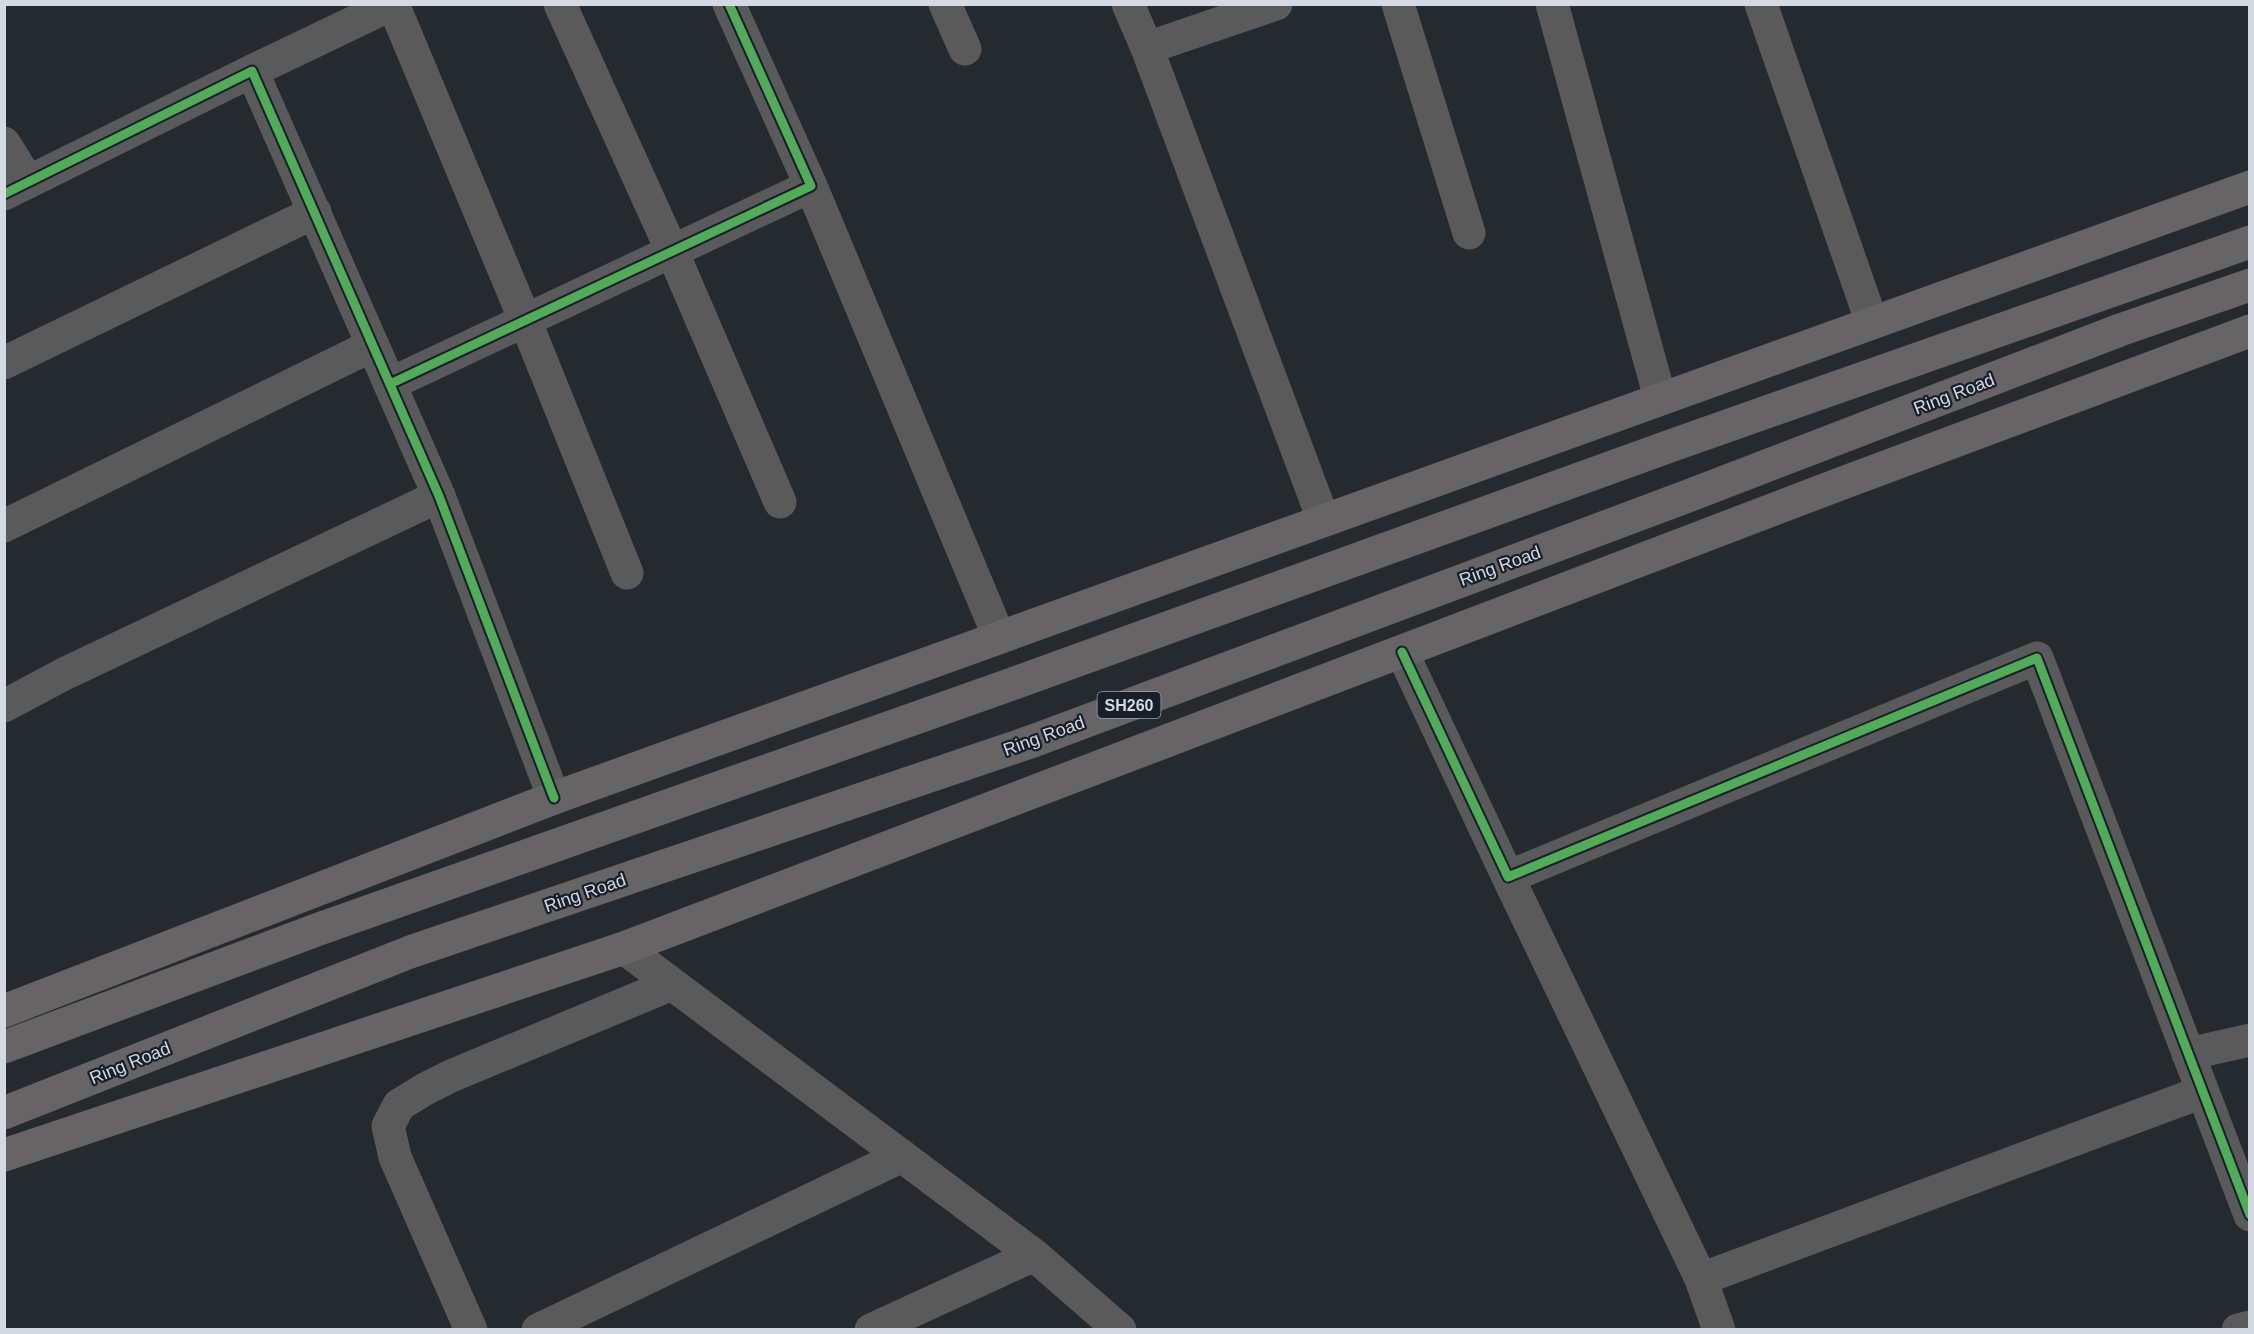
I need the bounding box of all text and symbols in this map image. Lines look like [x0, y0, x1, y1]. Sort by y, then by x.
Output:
street label: Ring Road [1911, 369, 1997, 419]
street label: Ring Road [1457, 542, 1543, 590]
road number: SH260 [1098, 692, 1160, 718]
street label: Ring Road [1001, 712, 1087, 760]
street label: Ring Road [542, 870, 628, 916]
street label: Ring Road [87, 1038, 173, 1088]

